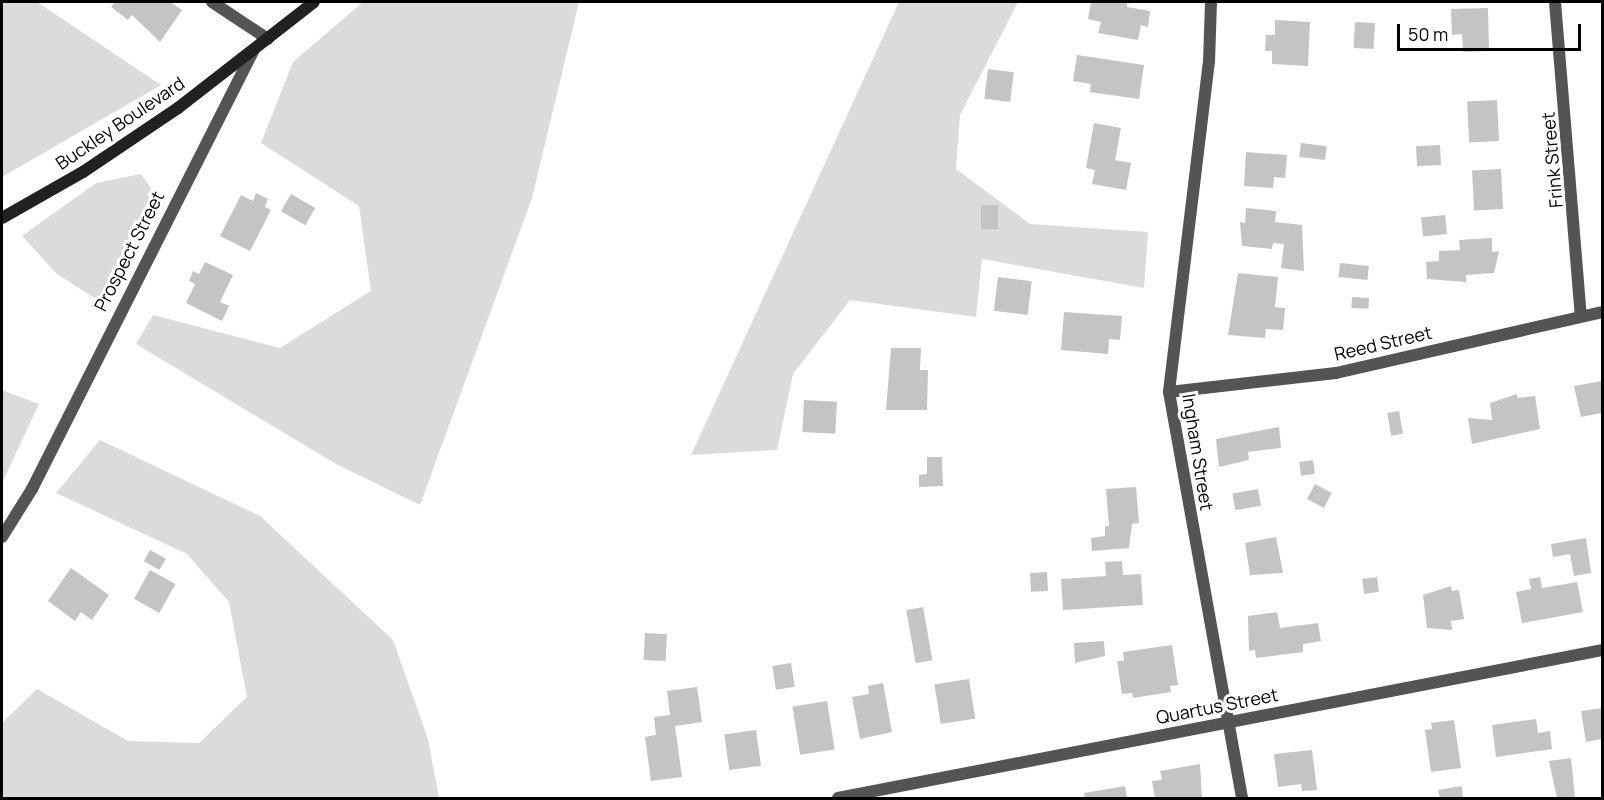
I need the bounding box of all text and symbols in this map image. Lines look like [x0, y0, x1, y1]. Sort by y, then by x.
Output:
scale bar [1400, 12, 1584, 50]
text: 50 m [1408, 22, 1448, 46]
street label: Buckley Boulevard [52, 72, 188, 174]
street label: Frink Street [1537, 111, 1567, 209]
street label: Prospect Street [89, 187, 169, 315]
street label: Reed Street [1332, 321, 1434, 365]
street label: Ingham Street [1178, 392, 1218, 512]
street label: Quartus Street [1154, 684, 1280, 728]

